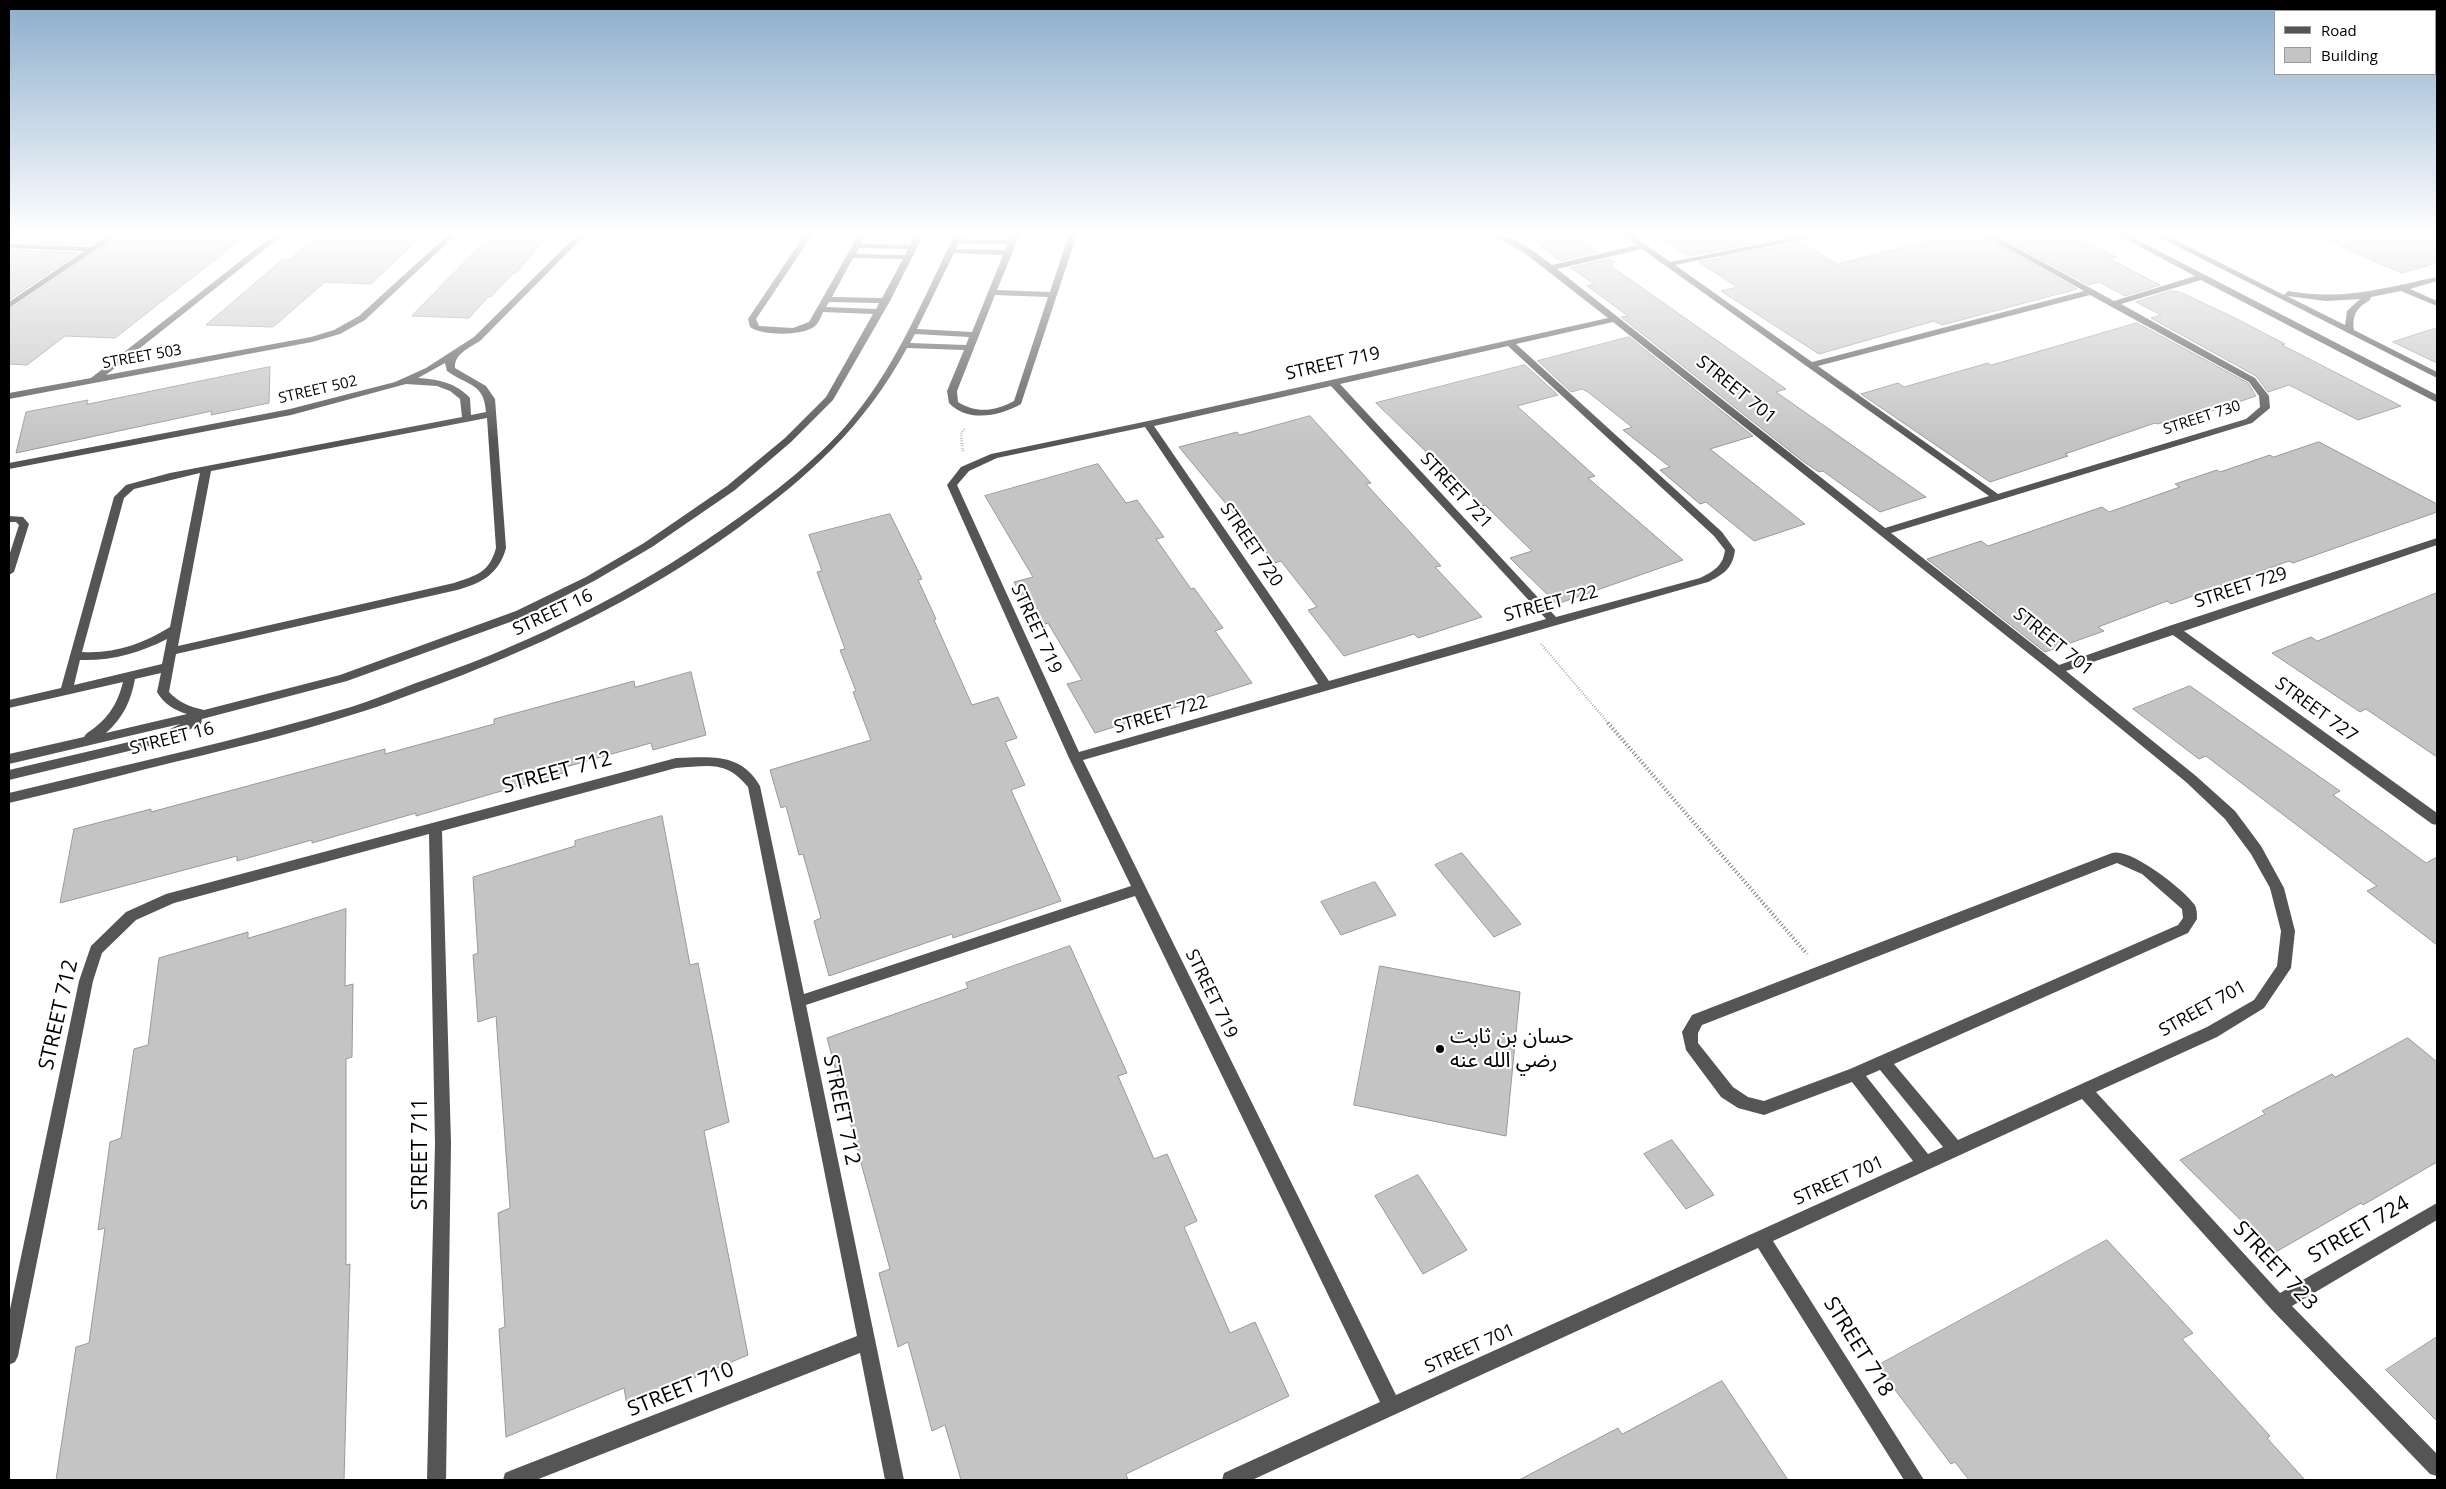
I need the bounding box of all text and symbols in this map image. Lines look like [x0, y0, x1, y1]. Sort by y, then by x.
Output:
legend [2274, 10, 2436, 75]
text: Road [2321, 20, 2357, 40]
text: Building [2321, 45, 2378, 65]
street label: STREET 503 [101, 341, 183, 373]
street label: STREET 719 [1284, 343, 1382, 385]
street label: STREET 701 [1692, 351, 1780, 429]
street label: STREET 502 [277, 372, 359, 408]
street label: STREET 730 [2161, 397, 2243, 439]
street label: STREET 721 [1415, 448, 1497, 534]
street label: STREET 720 [1215, 499, 1287, 591]
street label: STREET 729 [2192, 563, 2290, 613]
street label: STREET 719 [1006, 581, 1066, 677]
street label: STREET 722 [1502, 581, 1600, 627]
street label: STREET 16 [509, 585, 597, 641]
street label: STREET 701 [2009, 603, 2097, 681]
street label: STREET 727 [2271, 673, 2361, 747]
street label: STREET 722 [1112, 691, 1210, 739]
street label: STREET 16 [128, 718, 216, 760]
street label: STREET 712 [499, 746, 615, 800]
street label: STREET 719 [1180, 946, 1242, 1042]
street label: STREET 712 [34, 957, 84, 1073]
street label: STREET 701 [2156, 976, 2250, 1042]
place label: حسان بن ثابت رضي الله عنه [1450, 1024, 1574, 1074]
marker: حسان بن ثابت رضي الله عنه [1434, 1043, 1446, 1055]
street label: STREET 712 [817, 1052, 865, 1168]
street label: STREET 711 [408, 1098, 434, 1210]
street label: STREET 701 [1791, 1152, 1887, 1210]
street label: STREET 724 [2304, 1191, 2414, 1269]
street label: STREET 723 [2227, 1216, 2323, 1316]
street label: STREET 718 [1818, 1293, 1898, 1401]
street label: STREET 701 [1422, 1320, 1518, 1378]
street label: STREET 710 [624, 1357, 738, 1423]

